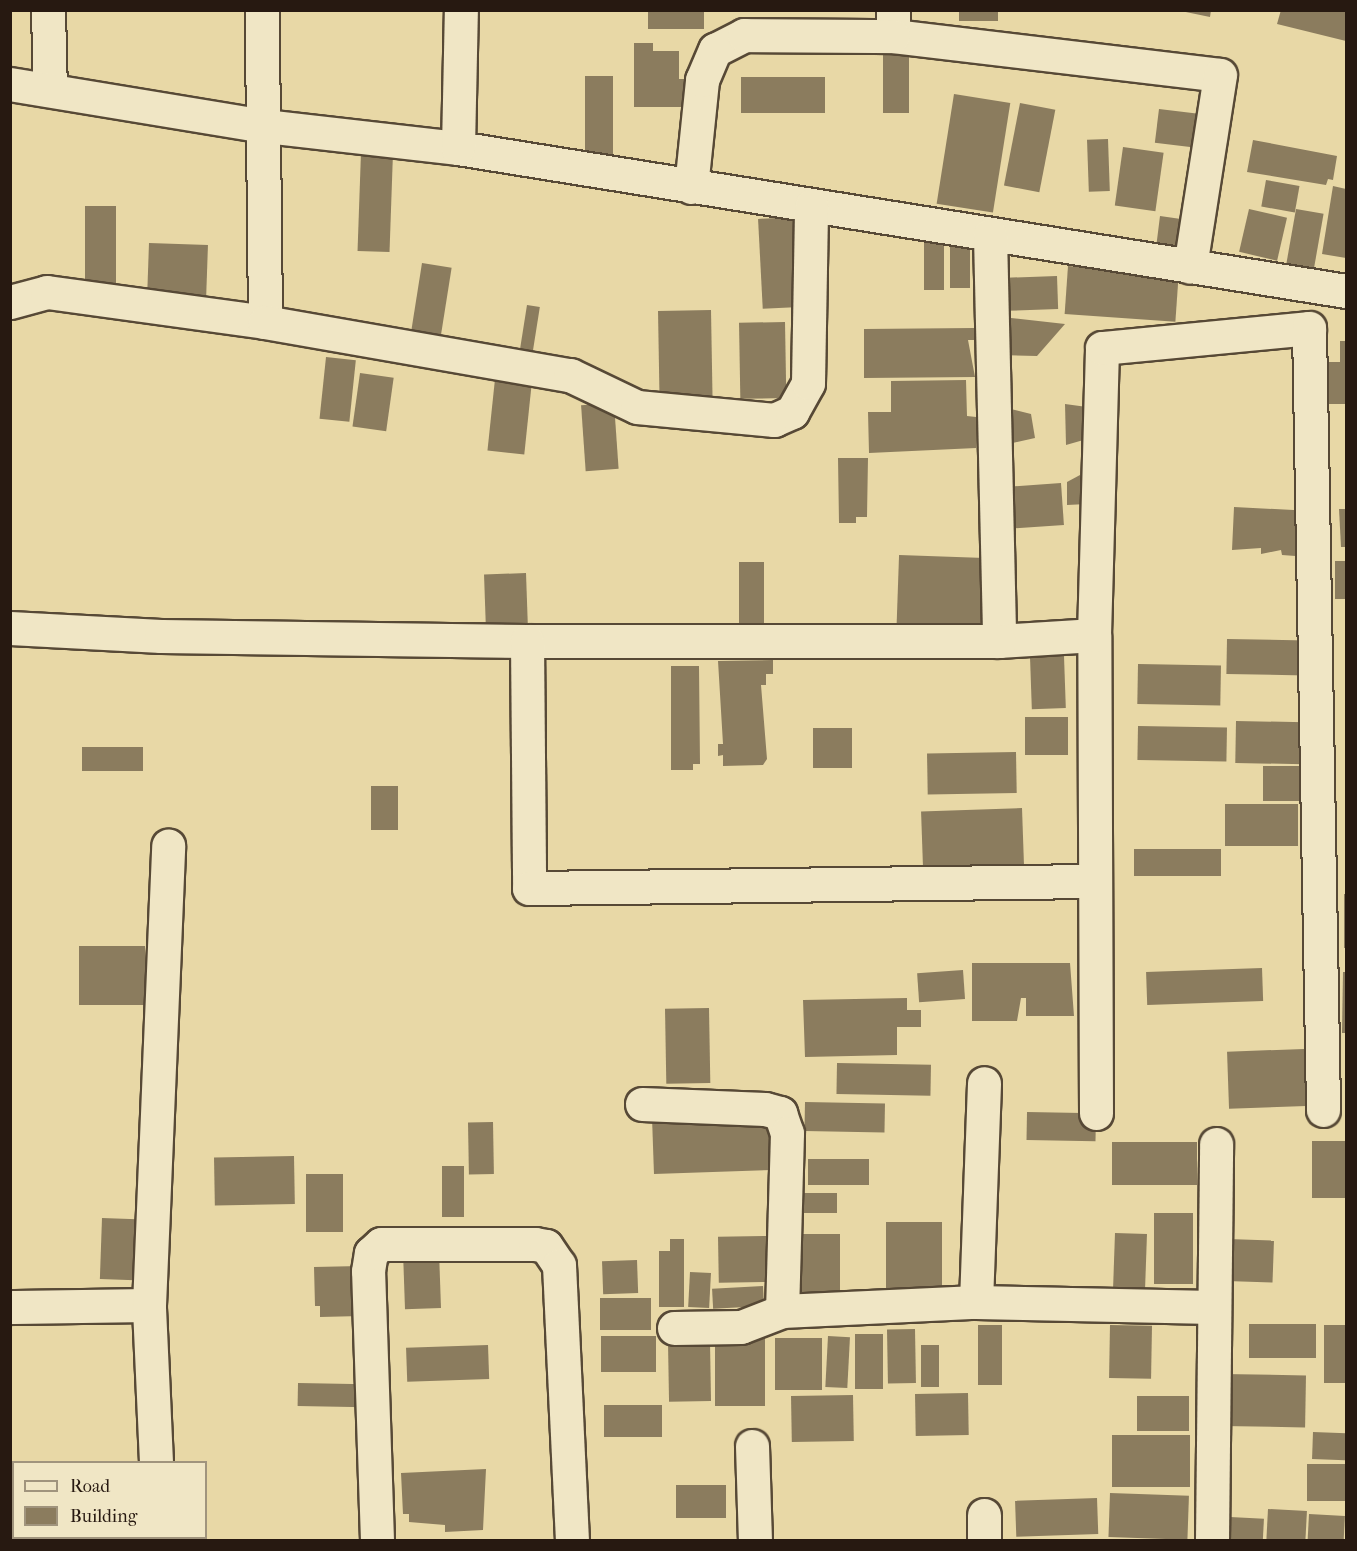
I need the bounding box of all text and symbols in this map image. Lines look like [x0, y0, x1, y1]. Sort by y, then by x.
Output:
legend [12, 1461, 207, 1539]
text: Road [70, 1476, 110, 1497]
text: Building [70, 1506, 137, 1527]

